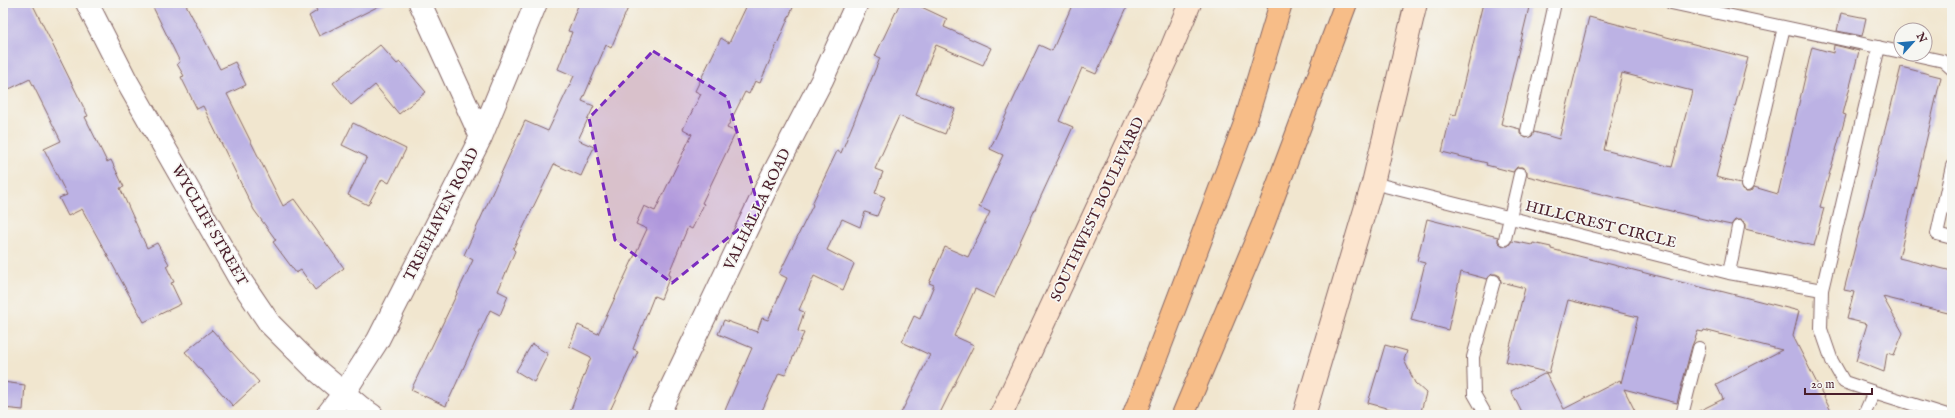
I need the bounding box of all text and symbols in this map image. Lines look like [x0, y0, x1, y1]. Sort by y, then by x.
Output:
north arrow [1893, 22, 1933, 62]
text: N [1912, 30, 1930, 46]
street label: SOUTHWEST BOULEVARD [1046, 114, 1149, 305]
street label: TREEHAVEN ROAD [400, 144, 483, 284]
street label: VALHALLA ROAD [719, 145, 795, 274]
street label: WYCLIFF STREET [167, 161, 252, 289]
street label: HILLCREST CIRCLE [1523, 197, 1678, 252]
scale bar [1805, 370, 1872, 396]
text: 20 m [1811, 377, 1834, 392]

